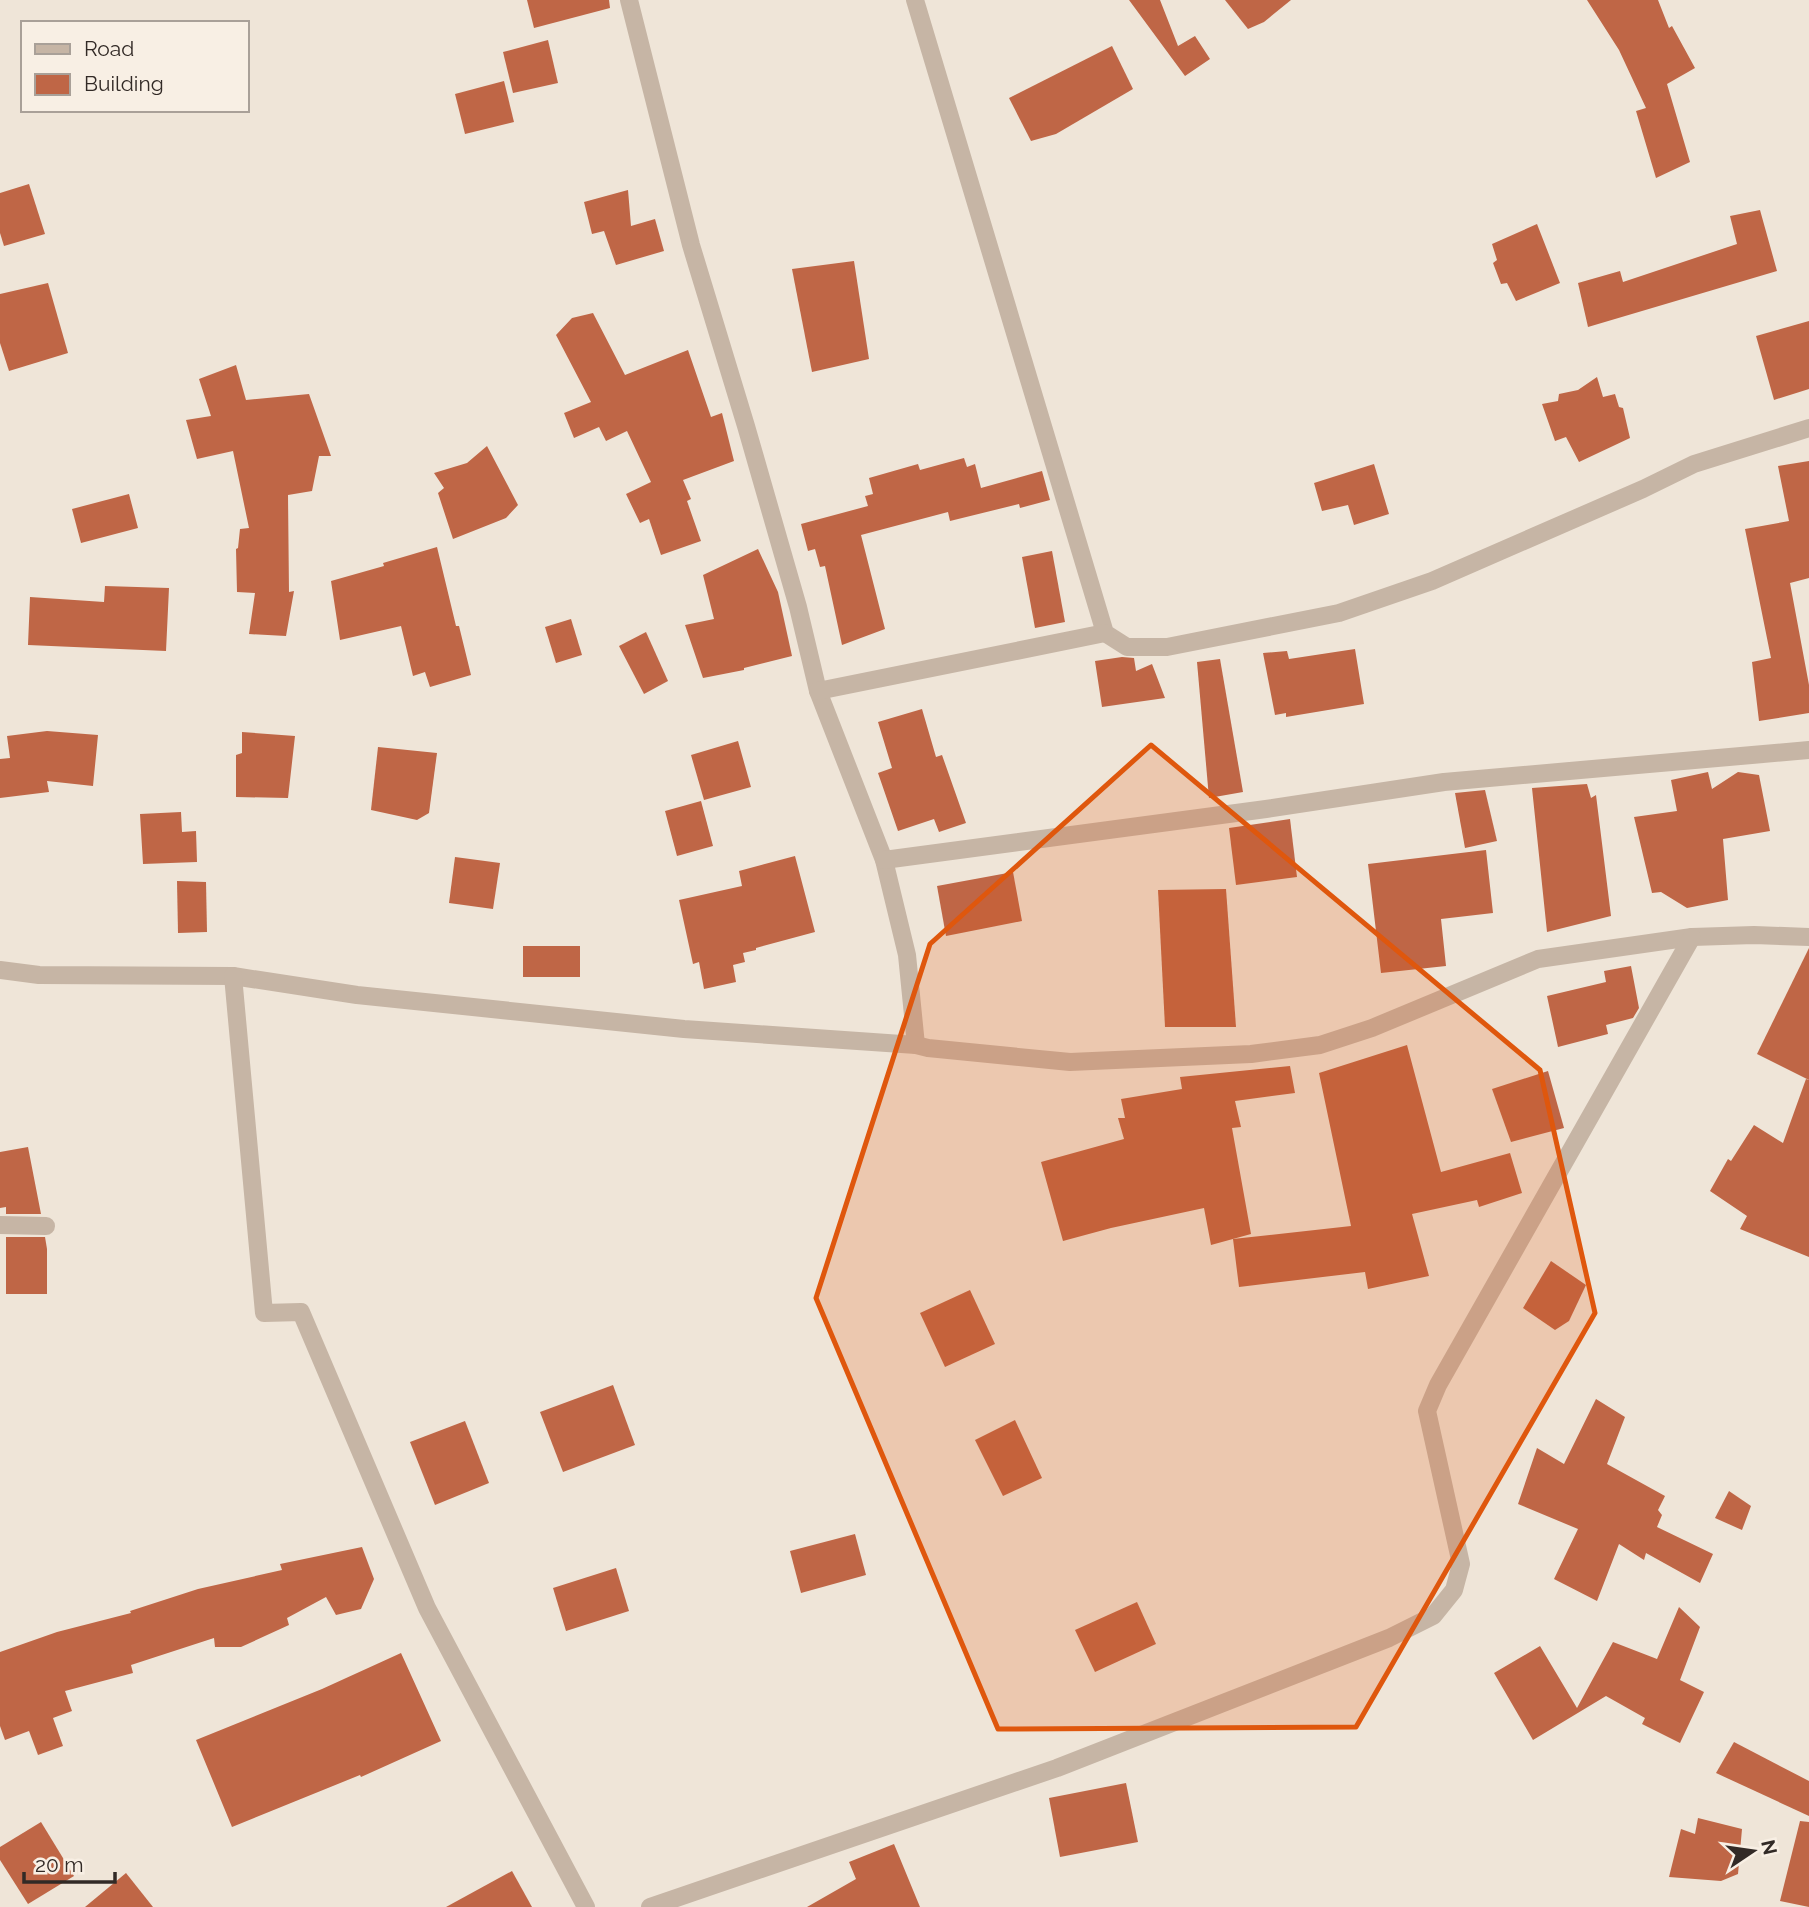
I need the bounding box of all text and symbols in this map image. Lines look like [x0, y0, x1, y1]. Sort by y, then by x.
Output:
legend [21, 21, 248, 112]
text: Road [84, 36, 134, 61]
text: Building [84, 71, 164, 96]
north arrow [1718, 1816, 1788, 1886]
text: N [1757, 1838, 1782, 1857]
scale bar [24, 1840, 116, 1884]
text: 20 m [35, 1852, 83, 1877]

